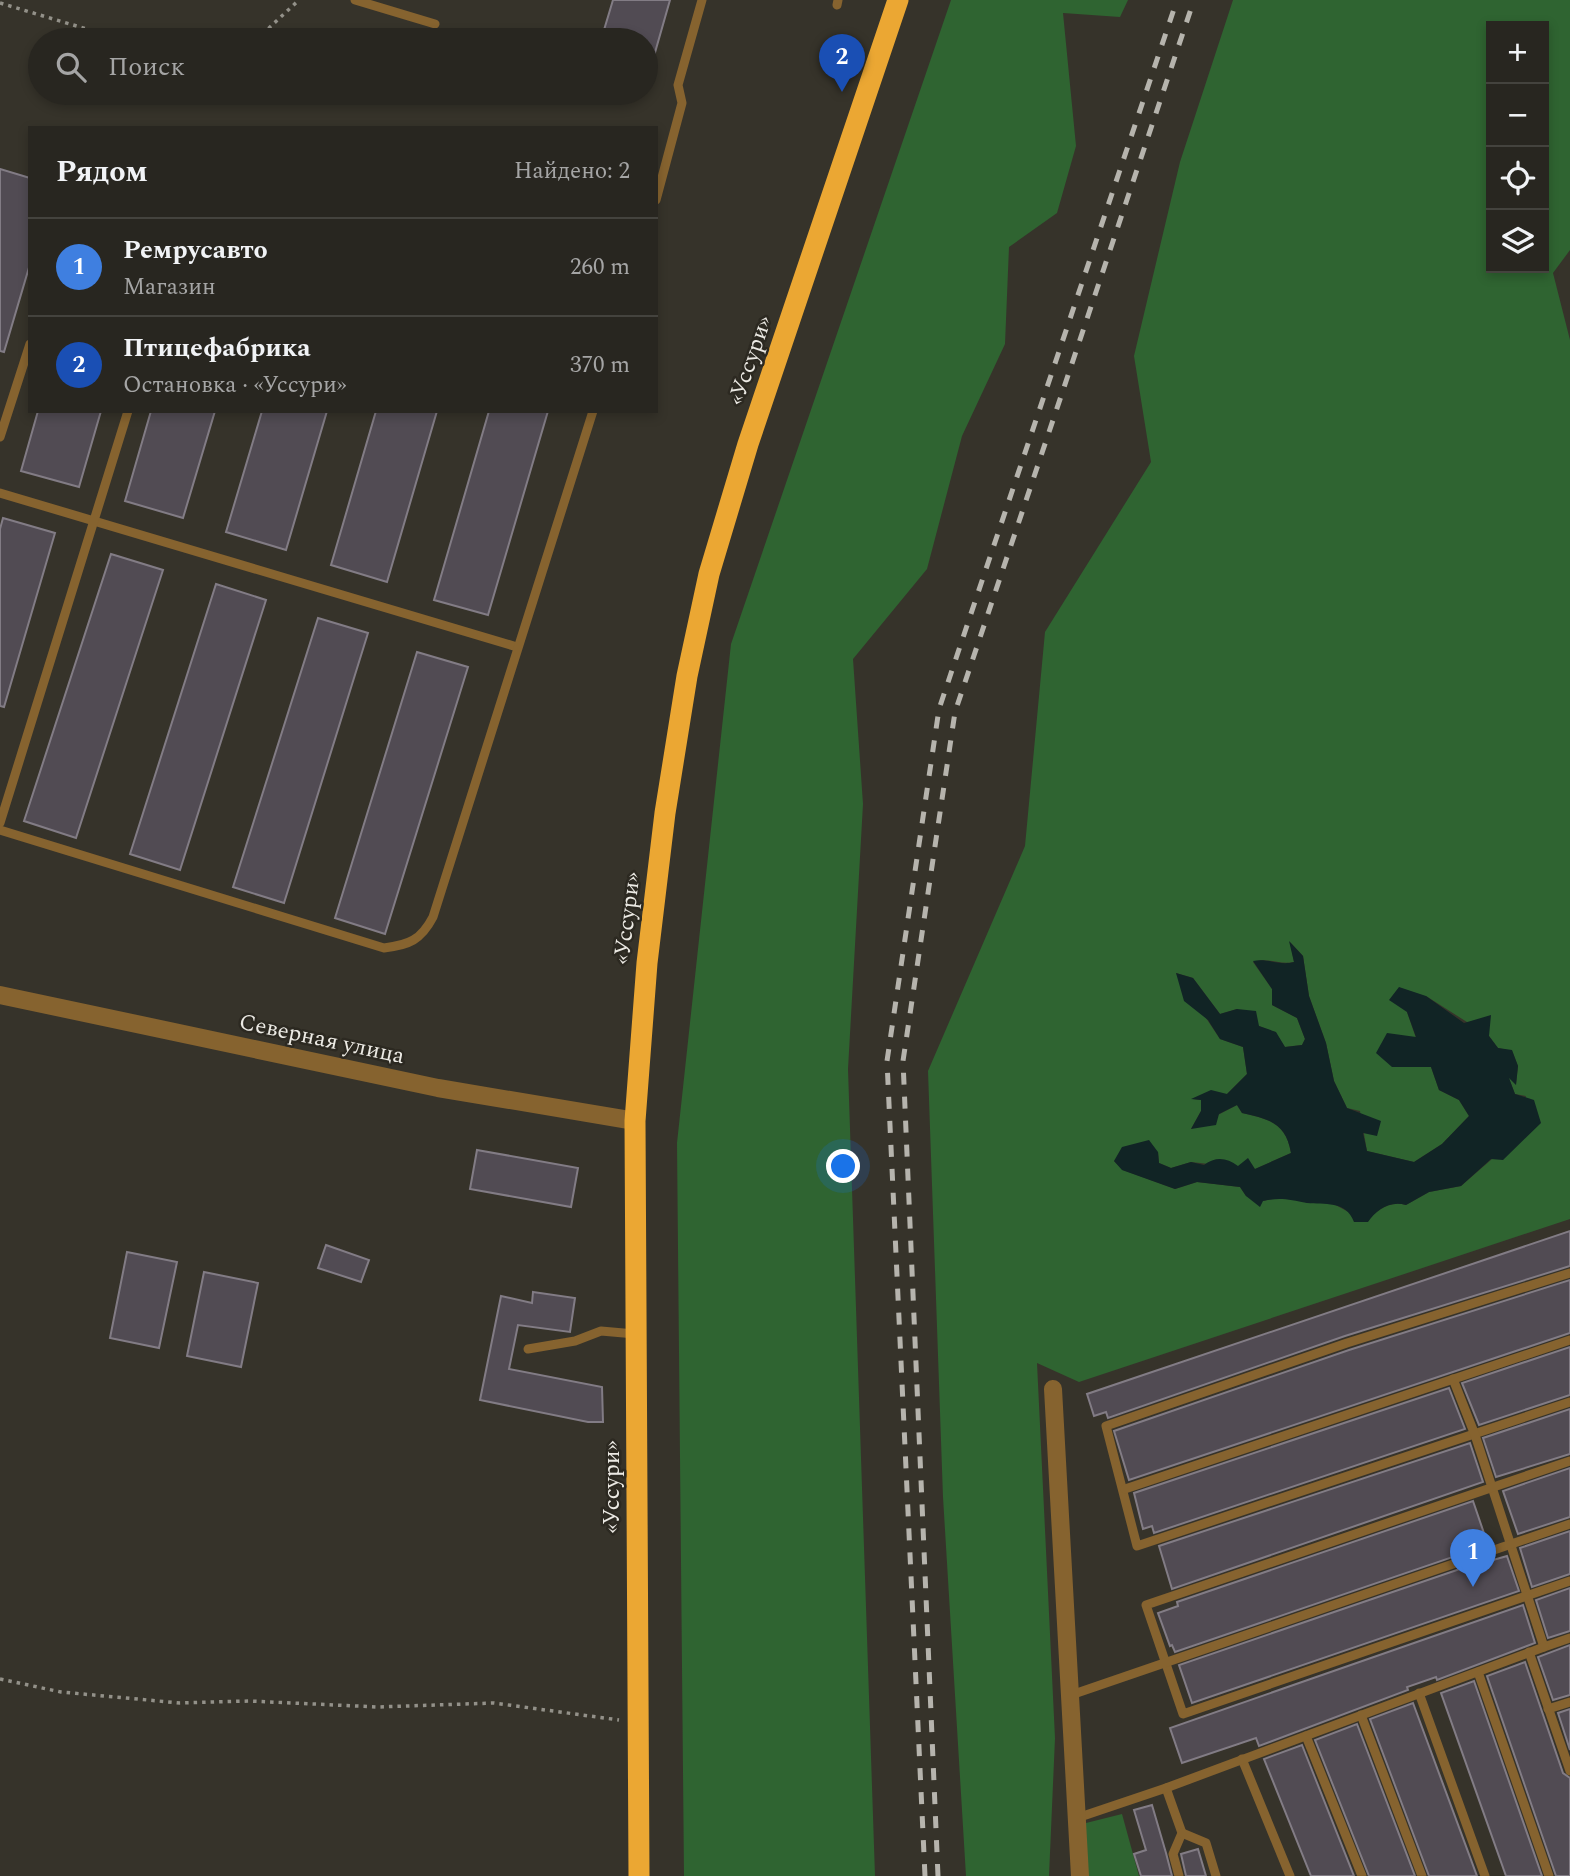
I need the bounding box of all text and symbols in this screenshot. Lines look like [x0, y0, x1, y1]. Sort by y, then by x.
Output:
map controls [1486, 21, 1549, 273]
button: + [1486, 21, 1549, 84]
search box [28, 28, 658, 105]
pin: 2 [819, 34, 865, 92]
text: Поиск [108, 47, 185, 87]
icon: search [52, 48, 90, 86]
button: − [1486, 84, 1549, 147]
button: locate [1486, 147, 1549, 210]
text: Рядом [56, 149, 148, 195]
text: Найдено: 2 [514, 154, 630, 189]
button: layers [1486, 210, 1549, 273]
text: Ремрусавто [123, 230, 268, 270]
text: 1 [73, 250, 85, 285]
text: 260 m [570, 250, 630, 285]
text: Магазин [123, 270, 216, 305]
street label: «Уссури» [719, 311, 782, 410]
text: Птицефабрика [123, 328, 311, 368]
text: 2 [73, 348, 85, 383]
text: 370 m [570, 348, 630, 383]
text: Остановка · «Уссури» [123, 368, 347, 403]
street label: «Уссури» [604, 870, 651, 966]
street label: Северная улица [236, 1005, 408, 1074]
your location [826, 1149, 860, 1183]
street label: «Уссури» [595, 1440, 630, 1534]
pin: 1 [1450, 1529, 1496, 1587]

